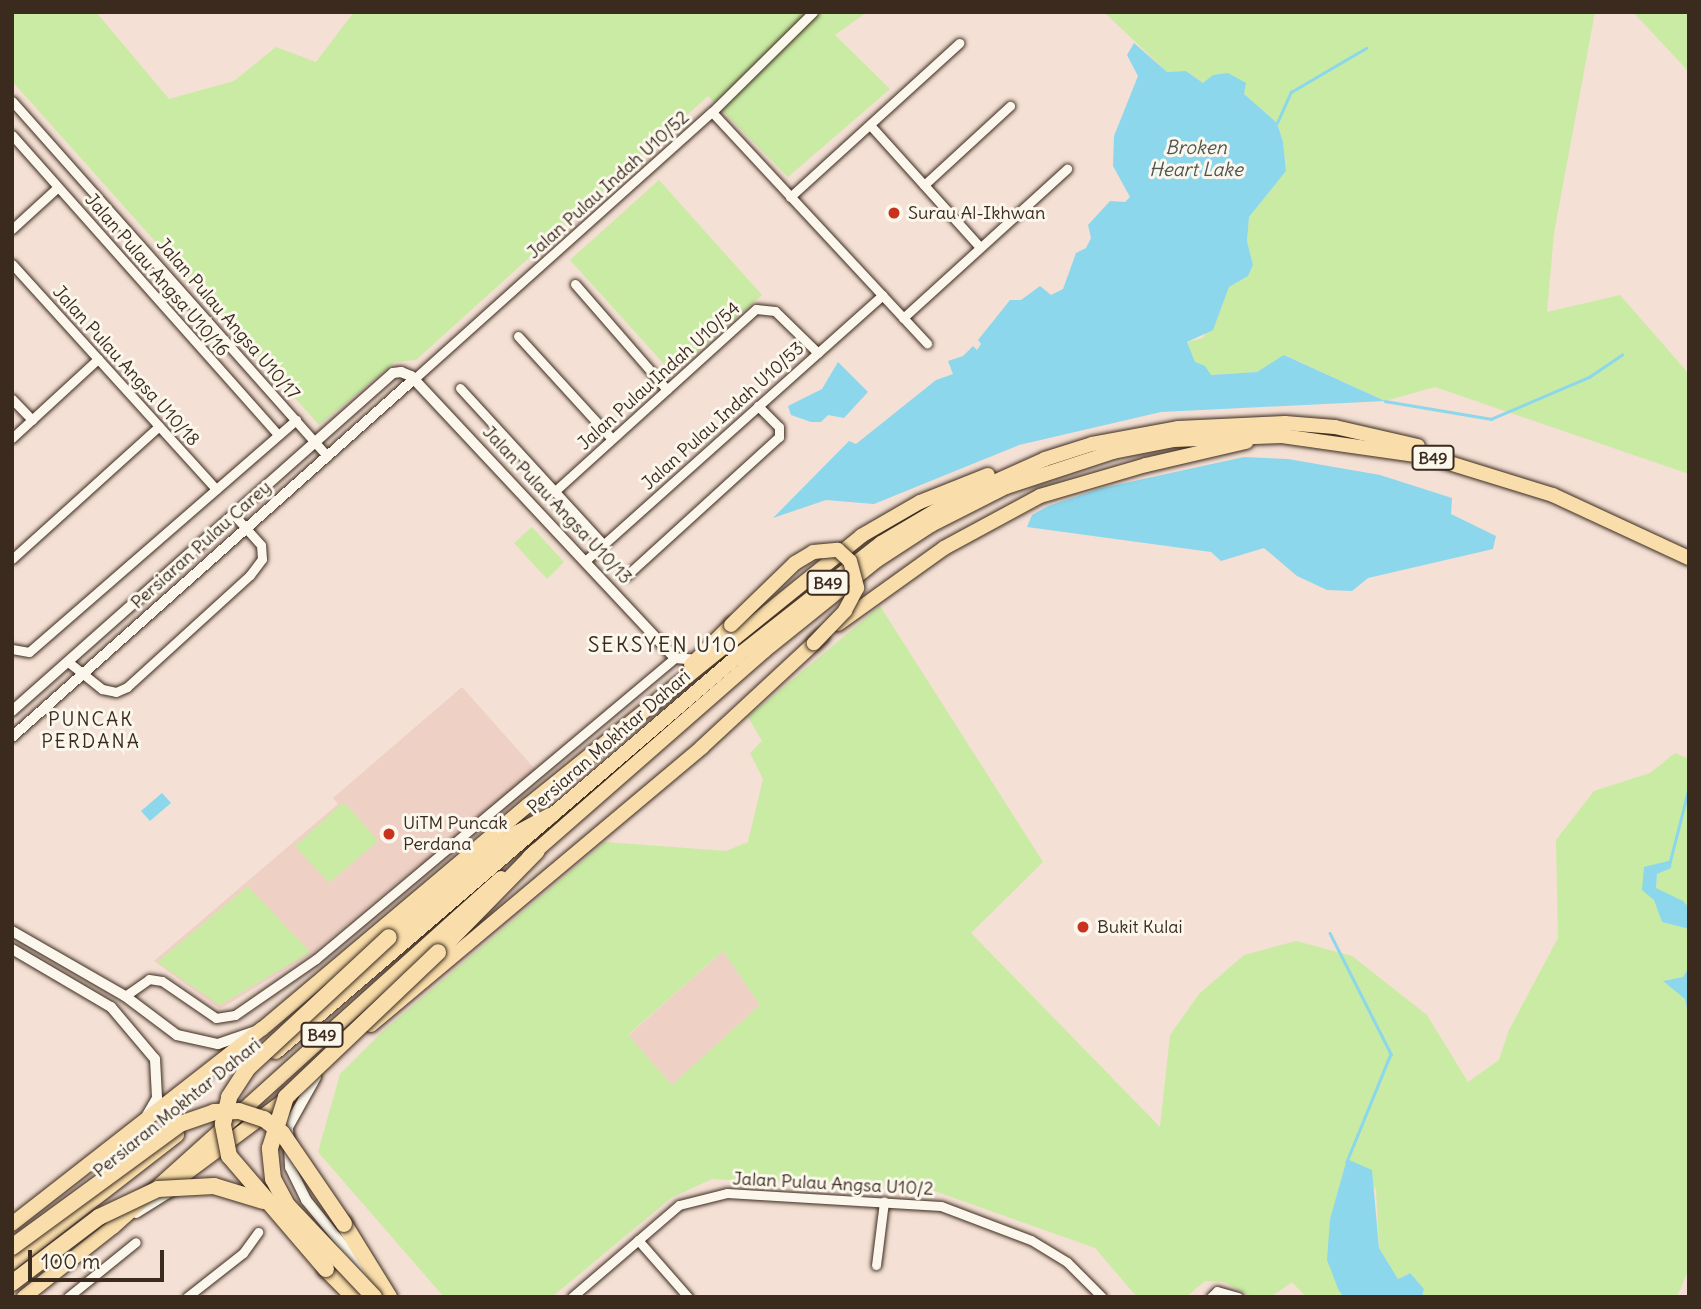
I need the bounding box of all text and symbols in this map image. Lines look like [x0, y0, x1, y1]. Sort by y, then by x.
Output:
street label: Jalan Pulau Indah U10/52 [523, 107, 693, 263]
water label: Broken Heart Lake [1149, 137, 1243, 181]
street label: Jalan Pulau Angsa U10/16 [80, 189, 234, 361]
place label: Surau Al-Ikhwan [908, 202, 1045, 224]
marker: Surau Al-Ikhwan [886, 205, 902, 221]
street label: Jalan Pulau Angsa U10/17 [152, 234, 304, 404]
street label: Jalan Pulau Angsa U10/18 [48, 281, 204, 451]
street label: Jalan Pulau Indah U10/54 [573, 297, 745, 455]
street label: Jalan Pulau Indah U10/53 [638, 338, 808, 494]
street label: Jalan Pulau Angsa U10/13 [478, 421, 636, 589]
road number: B49 [1410, 446, 1456, 471]
street label: Persiaran Pulau Carey [127, 476, 275, 614]
road number: B49 [805, 570, 851, 596]
district label: SEKSYEN U10 [589, 632, 737, 658]
street label: Persiaran Mokhtar Dahari [523, 665, 695, 819]
district label: PUNCAK PERDANA [42, 709, 140, 753]
place label: UiTM Puncak Perdana [403, 813, 508, 856]
marker: UiTM Puncak Perdana [381, 826, 397, 842]
place label: Bukit Kulai [1097, 916, 1183, 938]
marker: Bukit Kulai [1075, 919, 1091, 935]
road number: B49 [299, 1023, 345, 1048]
street label: Persiaran Mokhtar Dahari [89, 1034, 265, 1182]
street label: Jalan Pulau Angsa U10/2 [732, 1168, 934, 1200]
scale bar [32, 1236, 168, 1280]
text: 100 m [41, 1248, 100, 1275]

